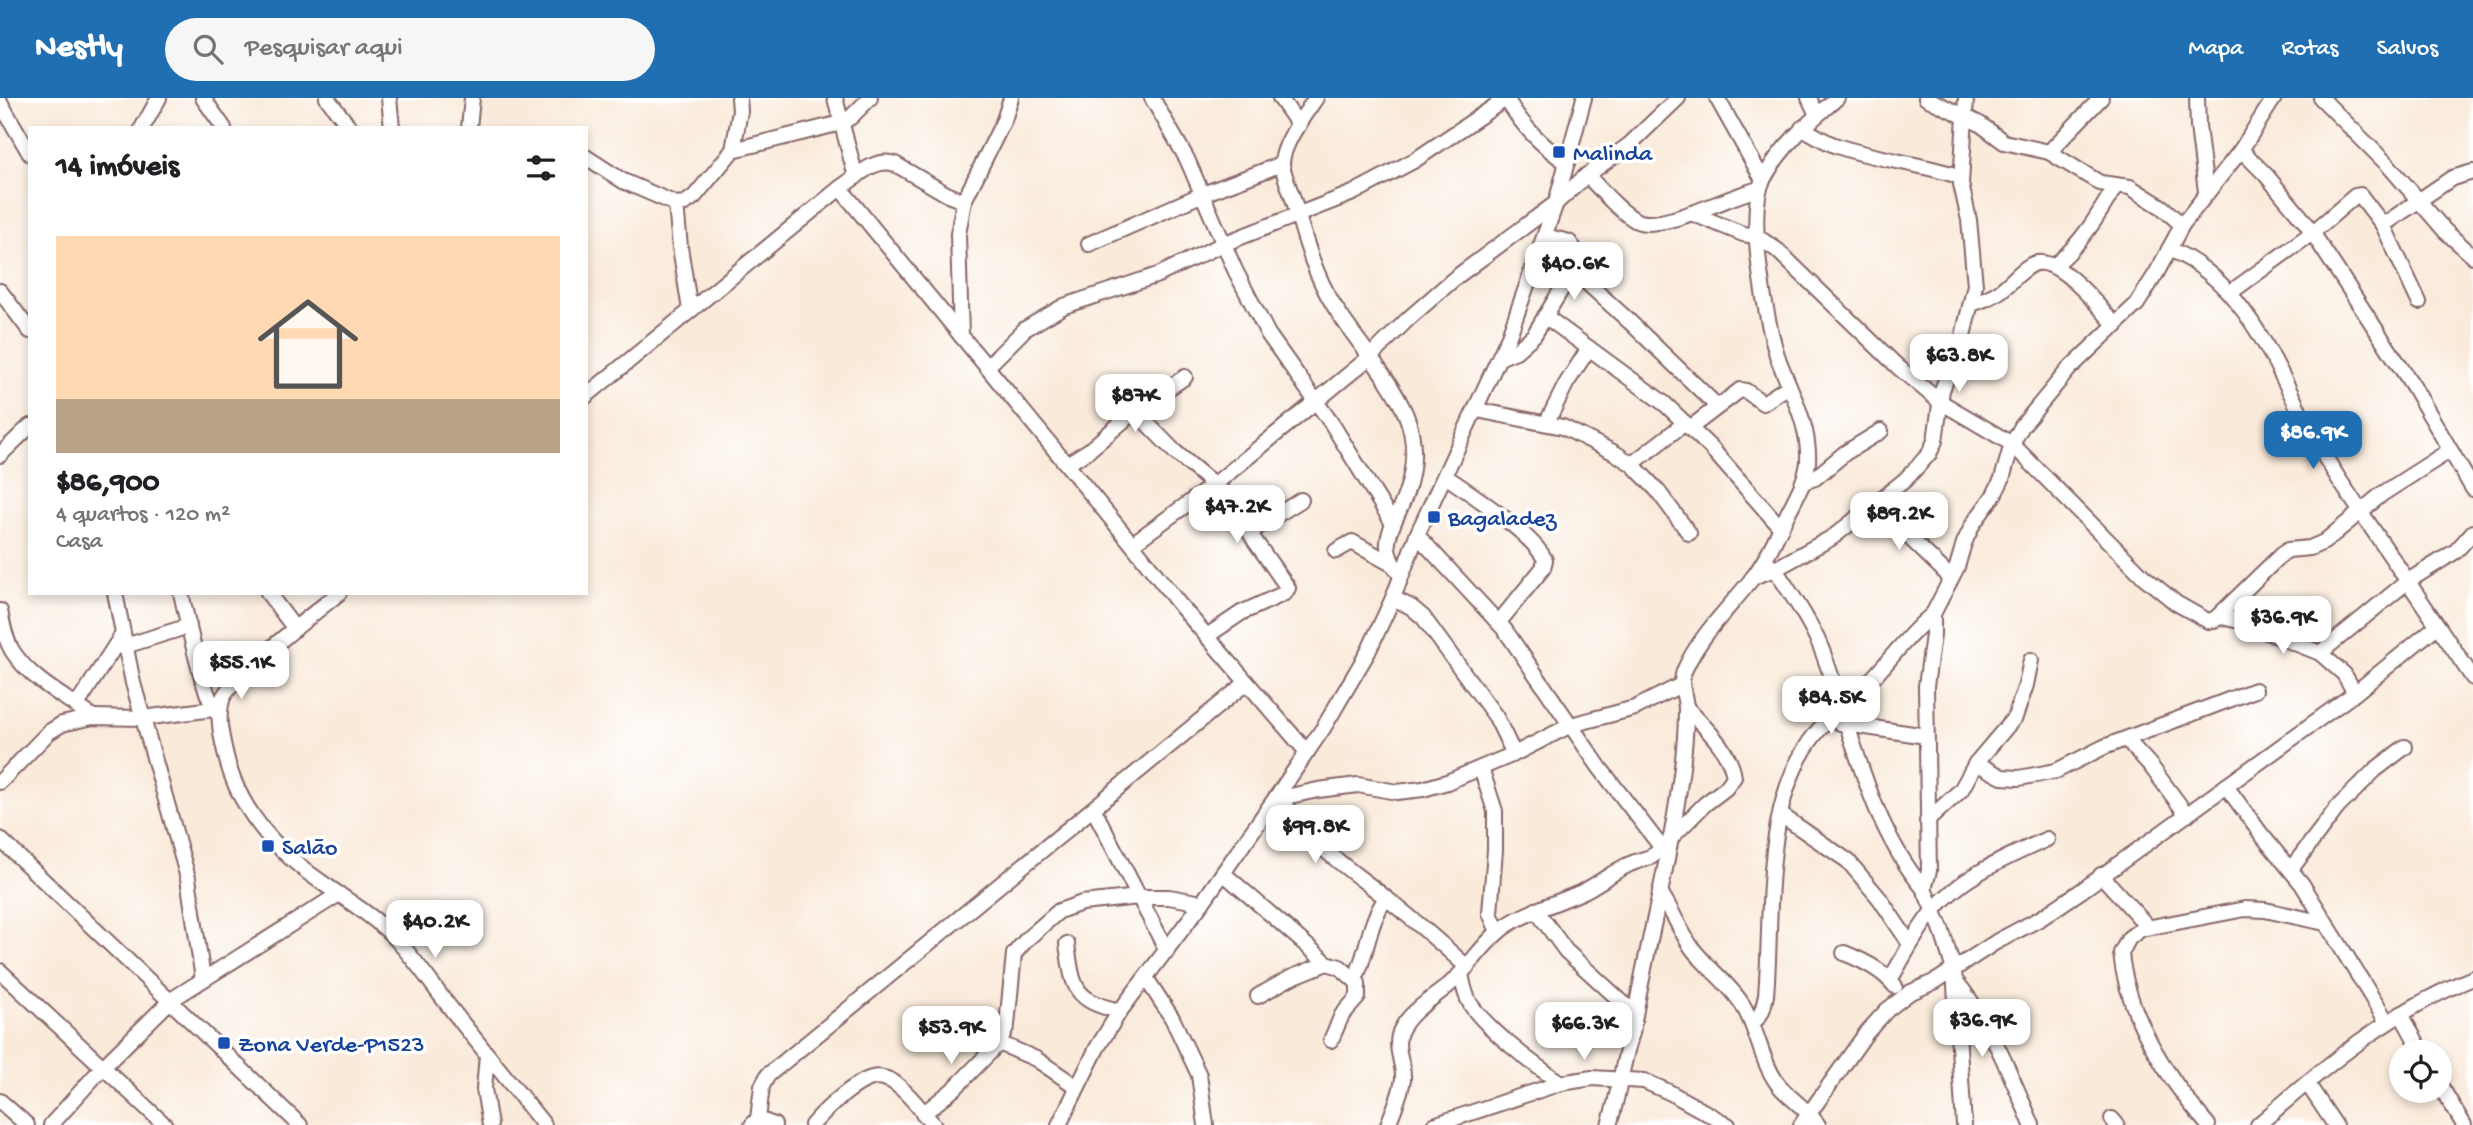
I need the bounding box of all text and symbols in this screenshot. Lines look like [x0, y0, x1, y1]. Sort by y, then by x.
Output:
search box [165, 18, 655, 81]
text: Nestly [35, 30, 123, 68]
icon: search [189, 30, 227, 68]
text: Pesquisar aqui [245, 34, 403, 65]
text: Mapa [2188, 35, 2243, 64]
text: Rotas [2281, 35, 2338, 64]
text: Salvos [2376, 35, 2438, 64]
place label: Malinda [1573, 141, 1653, 170]
marker: Malinda [1551, 144, 1567, 160]
icon: filters [522, 149, 560, 187]
text: 14 imóveis [56, 151, 179, 186]
pin: $40.6K [1517, 242, 1631, 302]
text: $40.6K [1541, 251, 1607, 278]
icon: home [245, 281, 371, 407]
pin: $63.8K [1902, 334, 2016, 394]
text: $63.8K [1926, 343, 1992, 370]
pin: $87K [1094, 374, 1176, 434]
text: $87K [1111, 383, 1159, 410]
pin: $86.9K [2256, 412, 2370, 471]
text: $86.9K [2280, 420, 2346, 447]
text: $86,900 [56, 467, 160, 502]
pin: $47.2K [1180, 486, 1294, 545]
pin: $89.2K [1842, 492, 1956, 552]
text: $47.2K [1205, 494, 1269, 521]
text: $89.2K [1866, 501, 1932, 528]
text: 4 quartos · 120 m² [56, 502, 230, 529]
place label: Bagaladez [1447, 506, 1558, 535]
marker: Bagaladez [1426, 509, 1442, 525]
text: Casa [56, 529, 102, 556]
pin: $36.9K [2226, 596, 2340, 656]
text: $36.9K [2250, 605, 2316, 632]
pin: $55.1K [184, 642, 298, 701]
text: $55.1K [209, 650, 273, 677]
pin: $84.5K [1774, 676, 1888, 736]
text: $84.5K [1798, 685, 1864, 712]
pin: $99.8K [1258, 806, 1372, 865]
text: $99.8K [1282, 814, 1348, 841]
place label: Salão [282, 835, 338, 864]
marker: Salão [260, 838, 276, 854]
pin: $40.2K [378, 900, 492, 960]
text: $40.2K [402, 909, 468, 936]
pin: $36.9K [1925, 1000, 2039, 1059]
pin: $66.3K [1527, 1002, 1641, 1062]
pin: $53.9K [894, 1006, 1008, 1066]
text: $36.9K [1949, 1008, 2015, 1035]
text: $66.3K [1551, 1011, 1617, 1038]
text: $53.9K [918, 1015, 984, 1042]
place label: Zona Verde-P1523 [238, 1032, 424, 1061]
marker: Zona Verde-P1523 [216, 1035, 232, 1051]
map controls [2389, 1040, 2452, 1103]
button: locate [2389, 1040, 2452, 1103]

